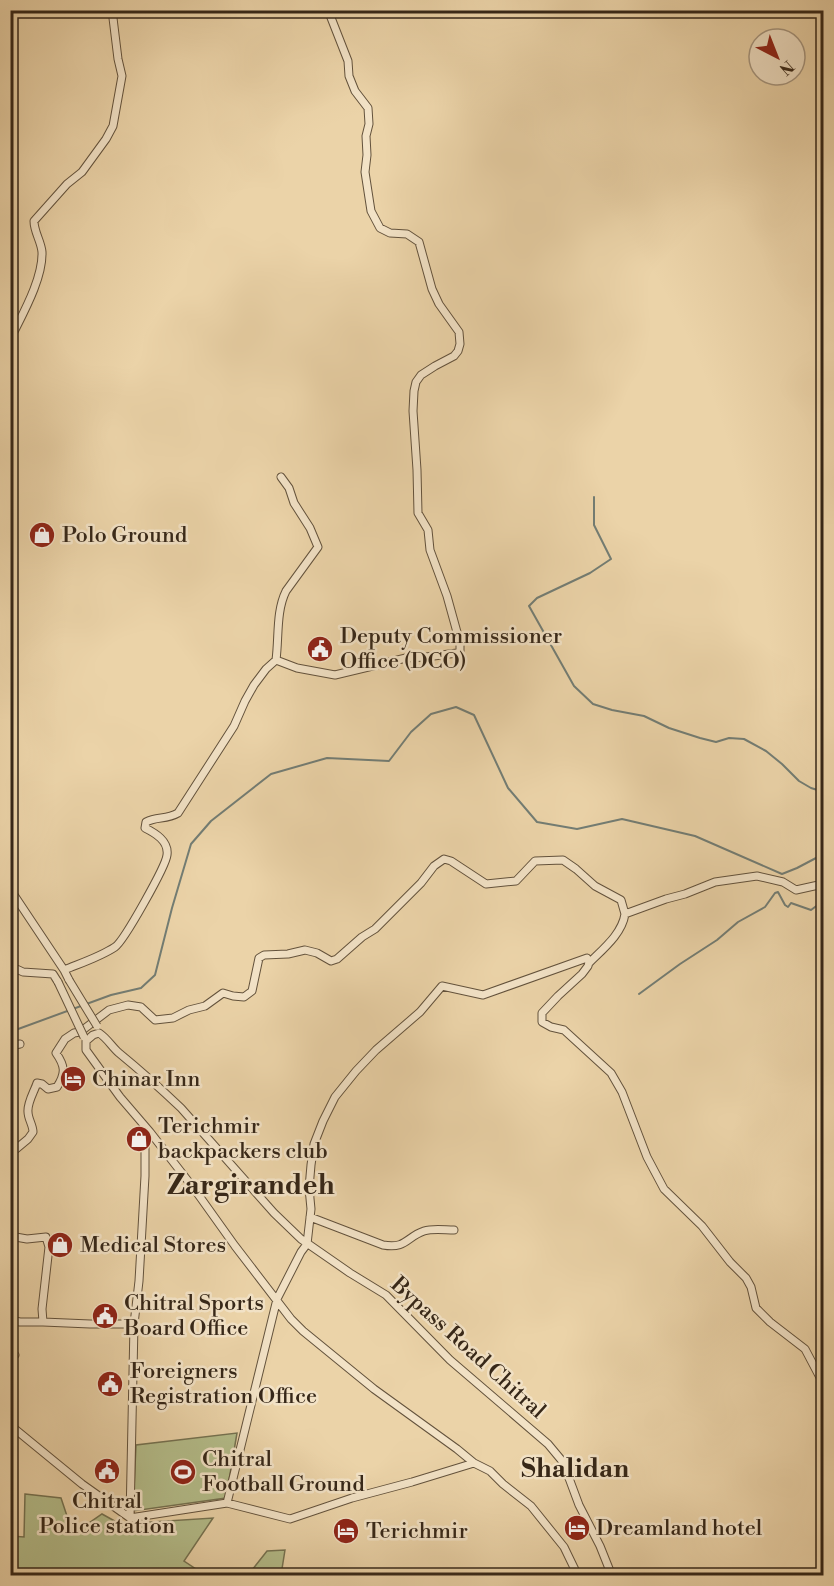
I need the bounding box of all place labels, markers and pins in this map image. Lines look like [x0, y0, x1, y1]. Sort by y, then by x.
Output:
shop icon: Polo Ground [27, 520, 57, 550]
place label: Polo Ground [62, 522, 188, 549]
place label: Deputy Commissioner Office (DCO) [340, 623, 562, 675]
public building icon: Deputy Commissioner Office (DCO) [305, 634, 335, 664]
hotel icon: Chinar Inn [58, 1064, 88, 1094]
place label: Chinar Inn [92, 1066, 200, 1093]
place label: Terichmir backpackers club [158, 1113, 328, 1165]
shop icon: Terichmir backpackers club [124, 1124, 154, 1154]
shop icon: Medical Stores [45, 1230, 75, 1260]
place label: Medical Stores [80, 1232, 226, 1259]
place label: Chitral Sports Board Office [123, 1290, 264, 1342]
public building icon: Chitral Sports Board Office [90, 1301, 120, 1331]
place label: Foreigners Registration Office [130, 1358, 317, 1410]
public building icon: Foreigners Registration Office [95, 1369, 125, 1399]
place label: Chitral Football Ground [202, 1446, 365, 1498]
public building icon: Chitral Police station [92, 1456, 122, 1486]
sports icon: Chitral Football Ground [168, 1457, 198, 1487]
place label: Chitral Police station [39, 1488, 175, 1540]
hotel icon: Dreamland hotel [562, 1513, 592, 1543]
place label: Dreamland hotel [596, 1515, 763, 1542]
hotel icon: Terichmir [331, 1516, 361, 1546]
place label: Terichmir [366, 1518, 468, 1545]

